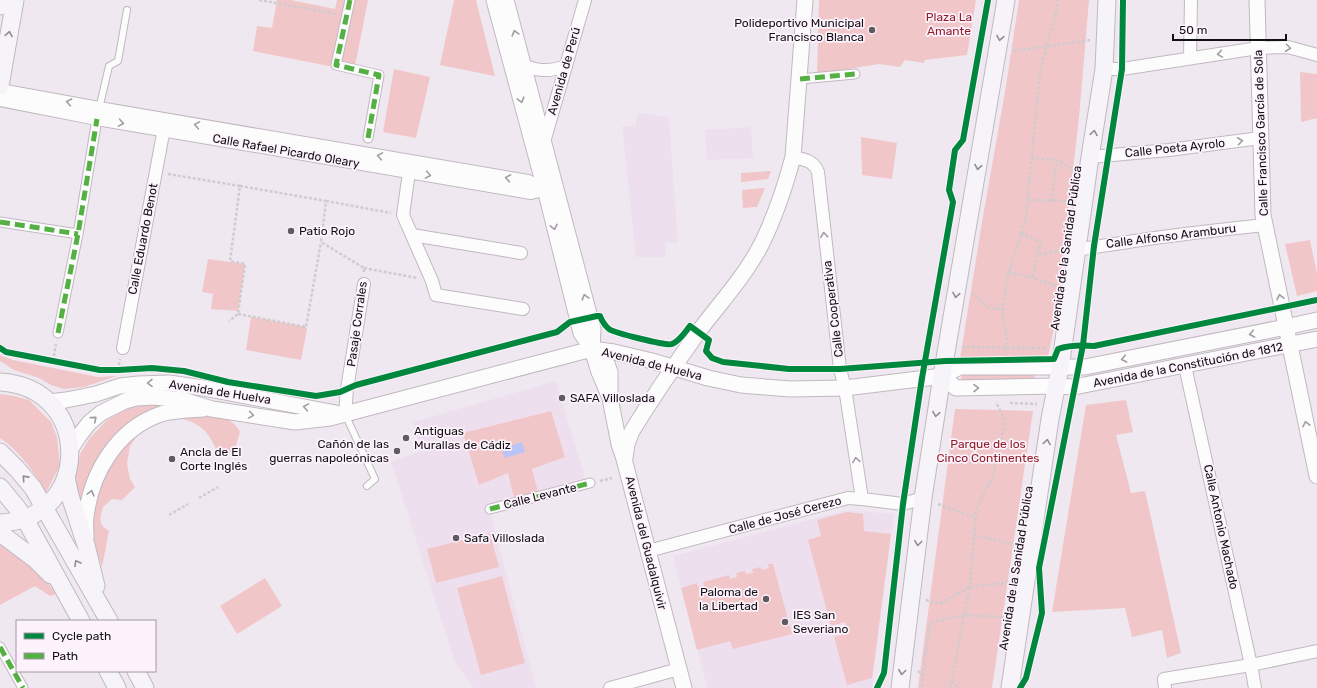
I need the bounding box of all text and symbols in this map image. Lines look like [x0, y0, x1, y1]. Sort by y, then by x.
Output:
park label: Plaza La Amante [926, 10, 972, 38]
place label: Polideportivo Municipal Francisco Blanca [734, 16, 864, 44]
scale bar [1173, 16, 1286, 42]
text: 50 m [1179, 23, 1207, 37]
marker: Polideportivo Municipal Francisco Blanca [867, 25, 877, 35]
street label: Avenida de Perú [545, 26, 583, 116]
one-way arrow [5, 30, 13, 37]
one-way arrow [511, 30, 520, 37]
one-way arrow [996, 35, 1004, 42]
one-way arrow [1285, 43, 1291, 52]
one-way arrow [1216, 49, 1223, 58]
street label: Calle Francisco García de Sola [1251, 50, 1271, 216]
one-way arrow [516, 96, 525, 103]
one-way arrow [65, 99, 72, 107]
one-way arrow [118, 118, 124, 127]
one-way arrow [194, 121, 200, 130]
one-way arrow [1089, 130, 1098, 136]
street label: Calle Rafael Picardo Oleary [211, 131, 361, 171]
street label: Calle Poeta Ayrolo [1124, 136, 1226, 160]
one-way arrow [1237, 136, 1243, 145]
one-way arrow [377, 153, 383, 161]
one-way arrow [974, 164, 983, 170]
street label: Avenida de la Sanidad Pública [1048, 165, 1084, 331]
one-way arrow [425, 170, 432, 179]
one-way arrow [505, 174, 511, 183]
street label: Calle Eduardo Benot [125, 182, 161, 296]
street label: Calle Alfonso Aramburu [1105, 221, 1237, 251]
place label: Patio Rojo [299, 224, 355, 238]
one-way arrow [550, 224, 558, 231]
marker: Patio Rojo [286, 226, 296, 236]
one-way arrow [820, 232, 829, 238]
street label: Calle Cooperativa [820, 260, 846, 358]
street label: Pasaje Corrales [344, 280, 370, 368]
one-way arrow [952, 292, 961, 298]
one-way arrow [581, 294, 590, 301]
one-way arrow [1276, 294, 1284, 300]
one-way arrow [1249, 330, 1255, 338]
street label: Avenida de la Constitución de 1812 [1092, 340, 1284, 390]
street label: Avenida de Huelva [600, 345, 704, 383]
one-way arrow [1121, 355, 1127, 363]
street label: Avenida de Huelva [168, 377, 272, 407]
one-way arrow [147, 379, 153, 387]
one-way arrow [973, 384, 979, 392]
place label: SAFA Villoslada [570, 391, 655, 405]
marker: SAFA Villoslada [557, 393, 567, 403]
one-way arrow [303, 404, 309, 412]
one-way arrow [248, 410, 254, 419]
one-way arrow [932, 411, 941, 417]
one-way arrow [89, 417, 97, 424]
one-way arrow [1303, 421, 1311, 427]
place label: Antiguas Murallas de Cádiz [414, 424, 511, 452]
marker: Antiguas Murallas de Cádiz [401, 433, 411, 443]
place label: Cañón de las guerras napoleónicas [269, 437, 389, 465]
park label: Parque de los Cinco Continentes [937, 437, 1040, 465]
one-way arrow [1042, 439, 1051, 445]
place label: Ancla de El Corte Inglés [180, 445, 247, 473]
marker: Cañón de las guerras napoleónicas [392, 446, 402, 456]
marker: Ancla de El Corte Inglés [167, 454, 177, 464]
one-way arrow [852, 457, 861, 463]
street label: Calle Antonio Machado [1201, 463, 1241, 591]
one-way arrow [23, 475, 30, 482]
street label: Avenida del Guadalquivir [623, 475, 670, 612]
street label: Calle Levante [502, 480, 578, 512]
street label: Avenida de la Sanidad Pública [996, 485, 1036, 651]
one-way arrow [86, 490, 95, 497]
street label: Calle de José Cerezo [727, 493, 843, 537]
place label: Safa Villoslada [464, 531, 545, 545]
marker: Safa Villoslada [451, 533, 461, 543]
one-way arrow [913, 540, 922, 546]
one-way arrow [74, 560, 81, 567]
place label: Paloma de la Libertad [699, 585, 758, 613]
marker: Paloma de la Libertad [761, 594, 771, 604]
place label: IES San Severiano [793, 608, 848, 636]
marker: IES San Severiano [780, 617, 790, 627]
legend [16, 620, 156, 672]
text: Cycle path [52, 629, 111, 643]
text: Path [52, 649, 78, 663]
one-way arrow [898, 669, 907, 675]

